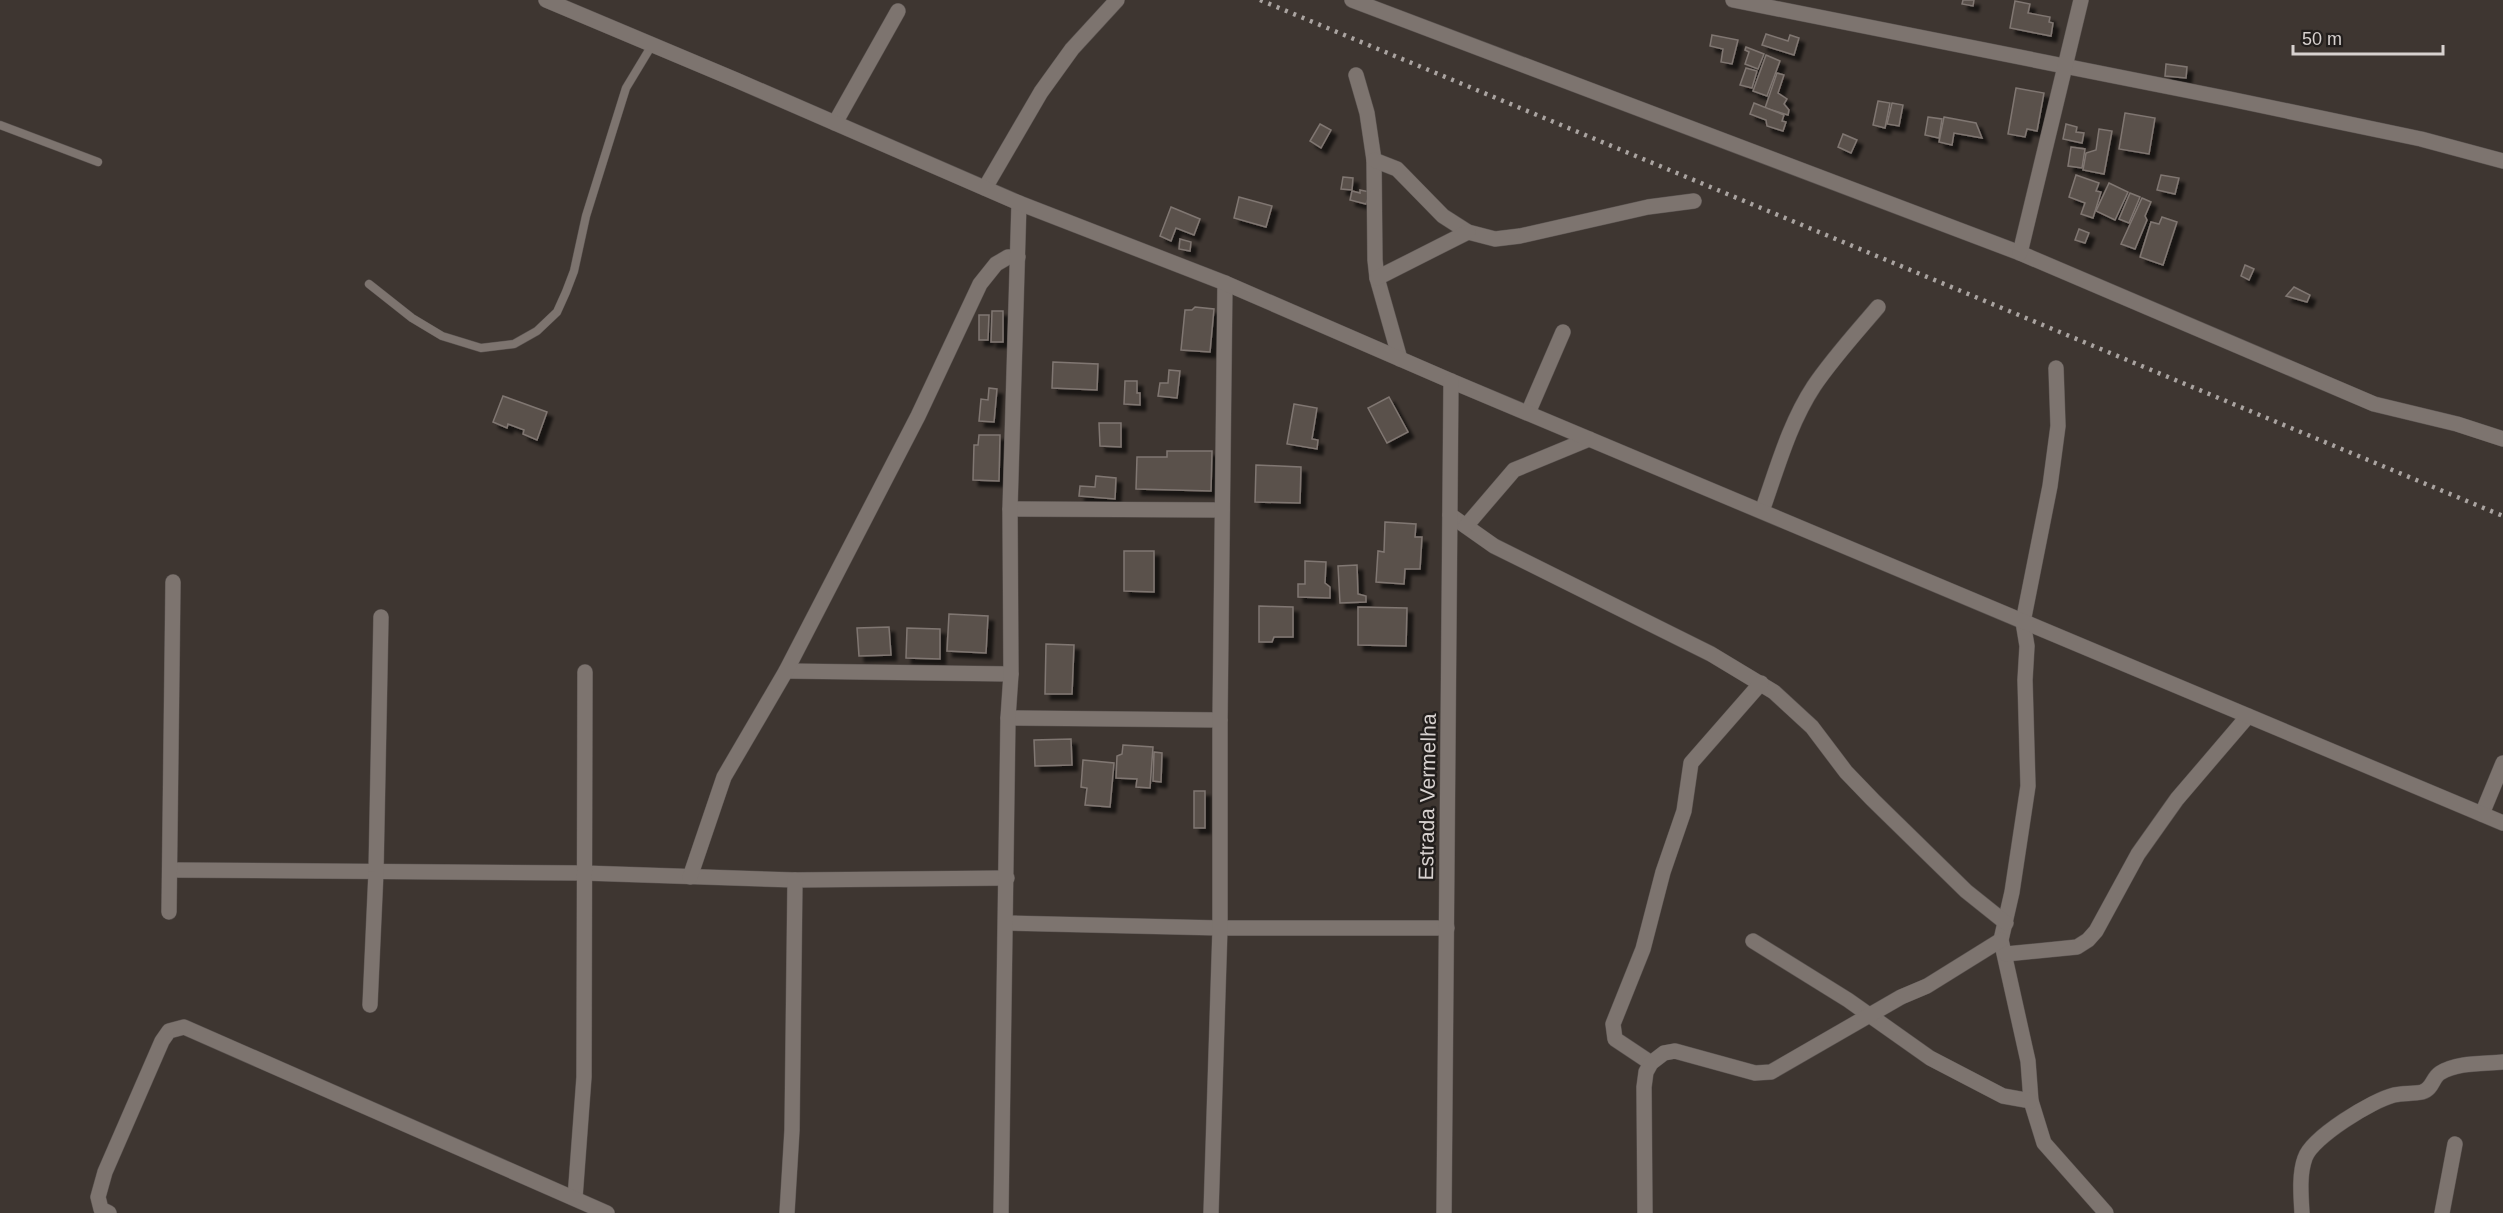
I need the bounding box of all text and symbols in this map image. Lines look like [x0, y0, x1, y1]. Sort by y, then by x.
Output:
scale bar [2293, 18, 2443, 56]
text: 50 m [2302, 29, 2342, 49]
street label: Estrada Vermelha [1414, 713, 1440, 881]

